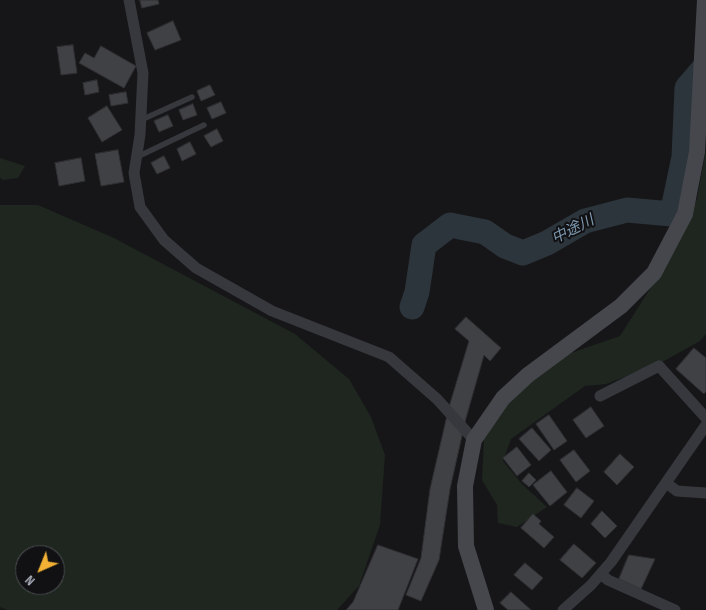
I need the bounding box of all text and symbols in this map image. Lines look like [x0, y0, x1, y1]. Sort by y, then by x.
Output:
water label: 中途川 [549, 212, 597, 248]
north arrow [15, 545, 65, 595]
text: N [21, 572, 39, 589]

